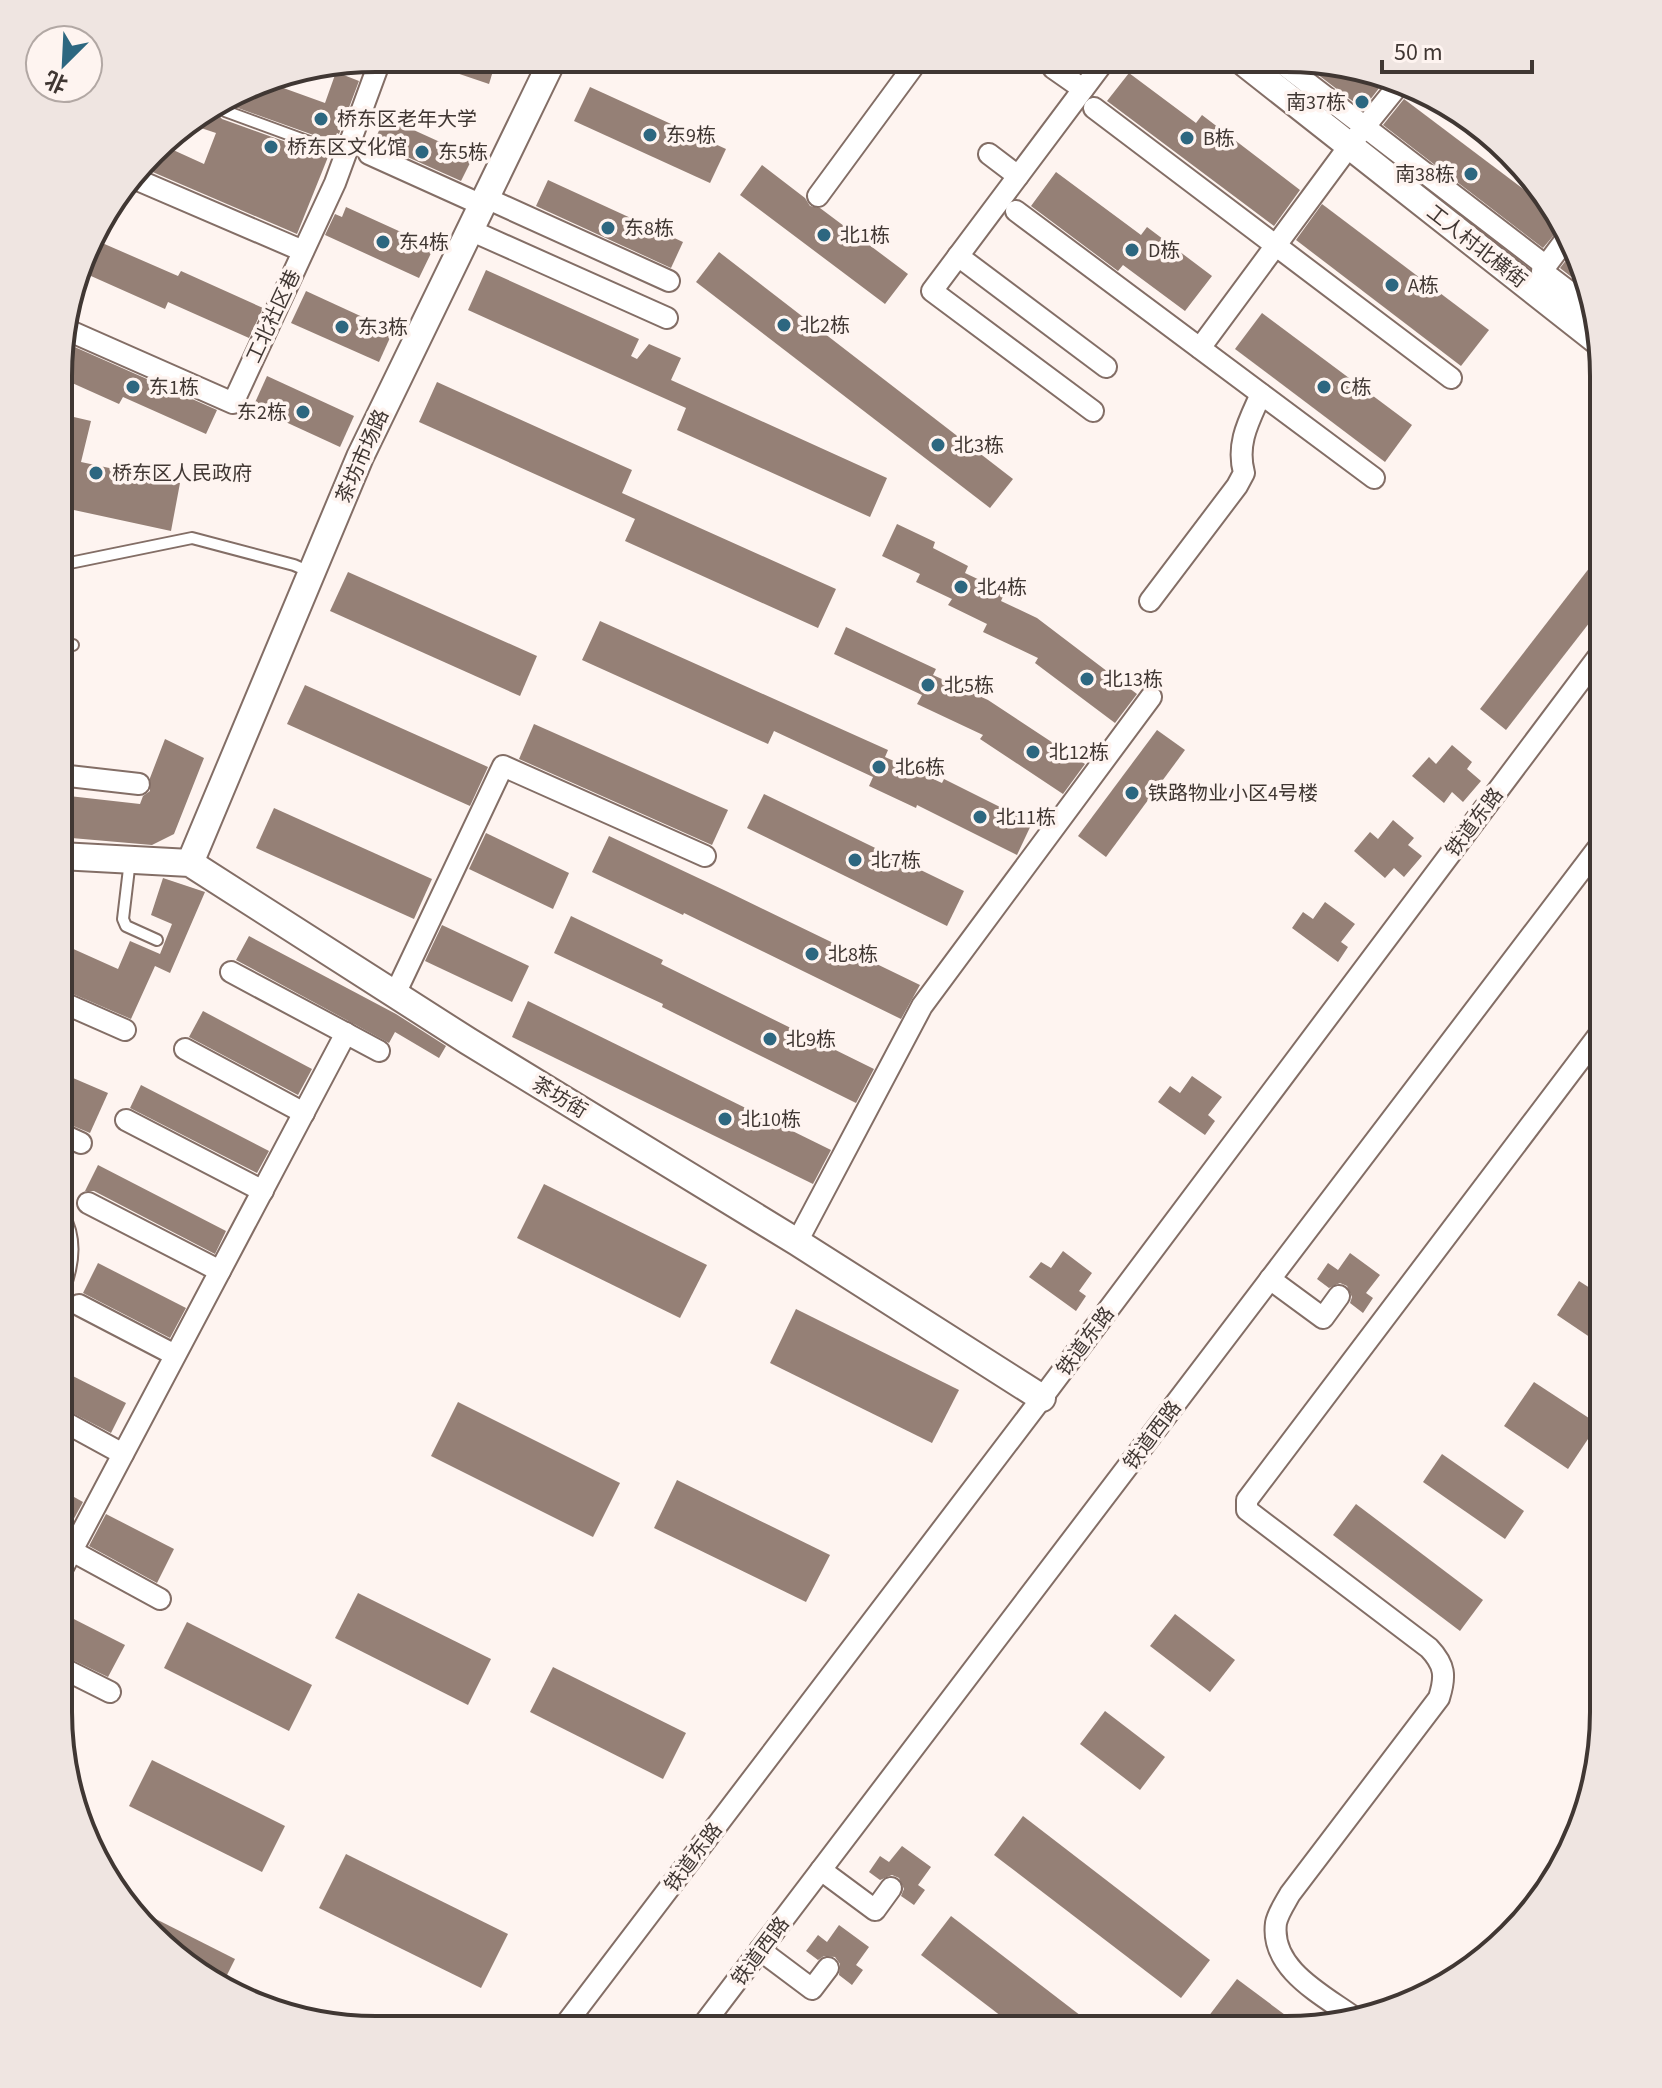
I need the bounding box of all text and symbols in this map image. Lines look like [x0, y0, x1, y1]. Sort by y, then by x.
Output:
north arrow [24, 24, 104, 104]
scale bar [1382, 24, 1532, 74]
text: 50 m [1394, 35, 1443, 70]
text: 北 [40, 62, 73, 100]
place label: 南37栋 [1286, 89, 1346, 117]
marker: 南37栋 [1353, 93, 1371, 111]
place label: 桥东区老年大学 [337, 106, 477, 134]
marker: 桥东区老年大学 [312, 110, 330, 128]
place label: 东9栋 [666, 122, 716, 150]
place label: B栋 [1203, 125, 1235, 153]
marker: 东9栋 [641, 126, 659, 144]
marker: B栋 [1178, 129, 1196, 147]
place label: 桥东区文化馆 [287, 134, 407, 162]
marker: 桥东区文化馆 [262, 138, 280, 156]
place label: 东5栋 [438, 139, 488, 167]
marker: 东5栋 [413, 143, 431, 161]
place label: 南38栋 [1395, 161, 1455, 189]
marker: 南38栋 [1462, 165, 1480, 183]
street label: 工人村北横街 [1420, 199, 1532, 295]
place label: 东8栋 [624, 215, 674, 243]
marker: 东8栋 [599, 219, 617, 237]
place label: 北1栋 [840, 222, 890, 250]
marker: 北1栋 [815, 226, 833, 244]
place label: 东4栋 [399, 229, 449, 257]
marker: 东4栋 [374, 233, 392, 251]
place label: D栋 [1148, 237, 1180, 265]
marker: D栋 [1123, 241, 1141, 259]
street label: 工北社区巷 [240, 265, 308, 368]
place label: A栋 [1408, 272, 1439, 300]
marker: A栋 [1383, 276, 1401, 294]
place label: 北2栋 [800, 312, 850, 340]
place label: 东3栋 [358, 314, 408, 342]
marker: 北2栋 [775, 316, 793, 334]
marker: 东3栋 [333, 318, 351, 336]
place label: 东1栋 [149, 374, 199, 402]
place label: C栋 [1340, 374, 1371, 402]
marker: 东1栋 [124, 378, 142, 396]
marker: C栋 [1315, 378, 1333, 396]
place label: 东2栋 [237, 399, 287, 427]
marker: 东2栋 [294, 403, 312, 421]
street label: 茶坊市场路 [330, 405, 396, 508]
place label: 北3栋 [954, 432, 1004, 460]
marker: 北3栋 [929, 436, 947, 454]
place label: 桥东区人民政府 [112, 460, 252, 488]
marker: 桥东区人民政府 [87, 464, 105, 482]
place label: 北4栋 [977, 574, 1027, 602]
marker: 北4栋 [952, 578, 970, 596]
place label: 北13栋 [1103, 666, 1163, 694]
marker: 北13栋 [1078, 670, 1096, 688]
place label: 北5栋 [944, 672, 994, 700]
marker: 北5栋 [919, 676, 937, 694]
place label: 北12栋 [1049, 739, 1109, 767]
marker: 北12栋 [1024, 743, 1042, 761]
place label: 北6栋 [895, 754, 945, 782]
marker: 北6栋 [870, 758, 888, 776]
place label: 铁路物业小区4号楼 [1148, 780, 1318, 808]
street label: 铁道东路 [1440, 782, 1510, 863]
marker: 铁路物业小区4号楼 [1123, 784, 1141, 802]
place label: 北11栋 [996, 804, 1056, 832]
marker: 北11栋 [971, 808, 989, 826]
place label: 北7栋 [871, 847, 921, 875]
marker: 北7栋 [846, 851, 864, 869]
place label: 北8栋 [828, 941, 878, 969]
marker: 北8栋 [803, 945, 821, 963]
place label: 北9栋 [786, 1026, 836, 1054]
marker: 北9栋 [761, 1030, 779, 1048]
street label: 茶坊街 [527, 1070, 592, 1125]
place label: 北10栋 [741, 1106, 801, 1134]
marker: 北10栋 [716, 1110, 734, 1128]
street label: 铁道东路 [1051, 1301, 1121, 1382]
street label: 铁道西路 [1118, 1395, 1188, 1476]
street label: 铁道东路 [659, 1817, 729, 1898]
street label: 铁道西路 [726, 1911, 796, 1992]

